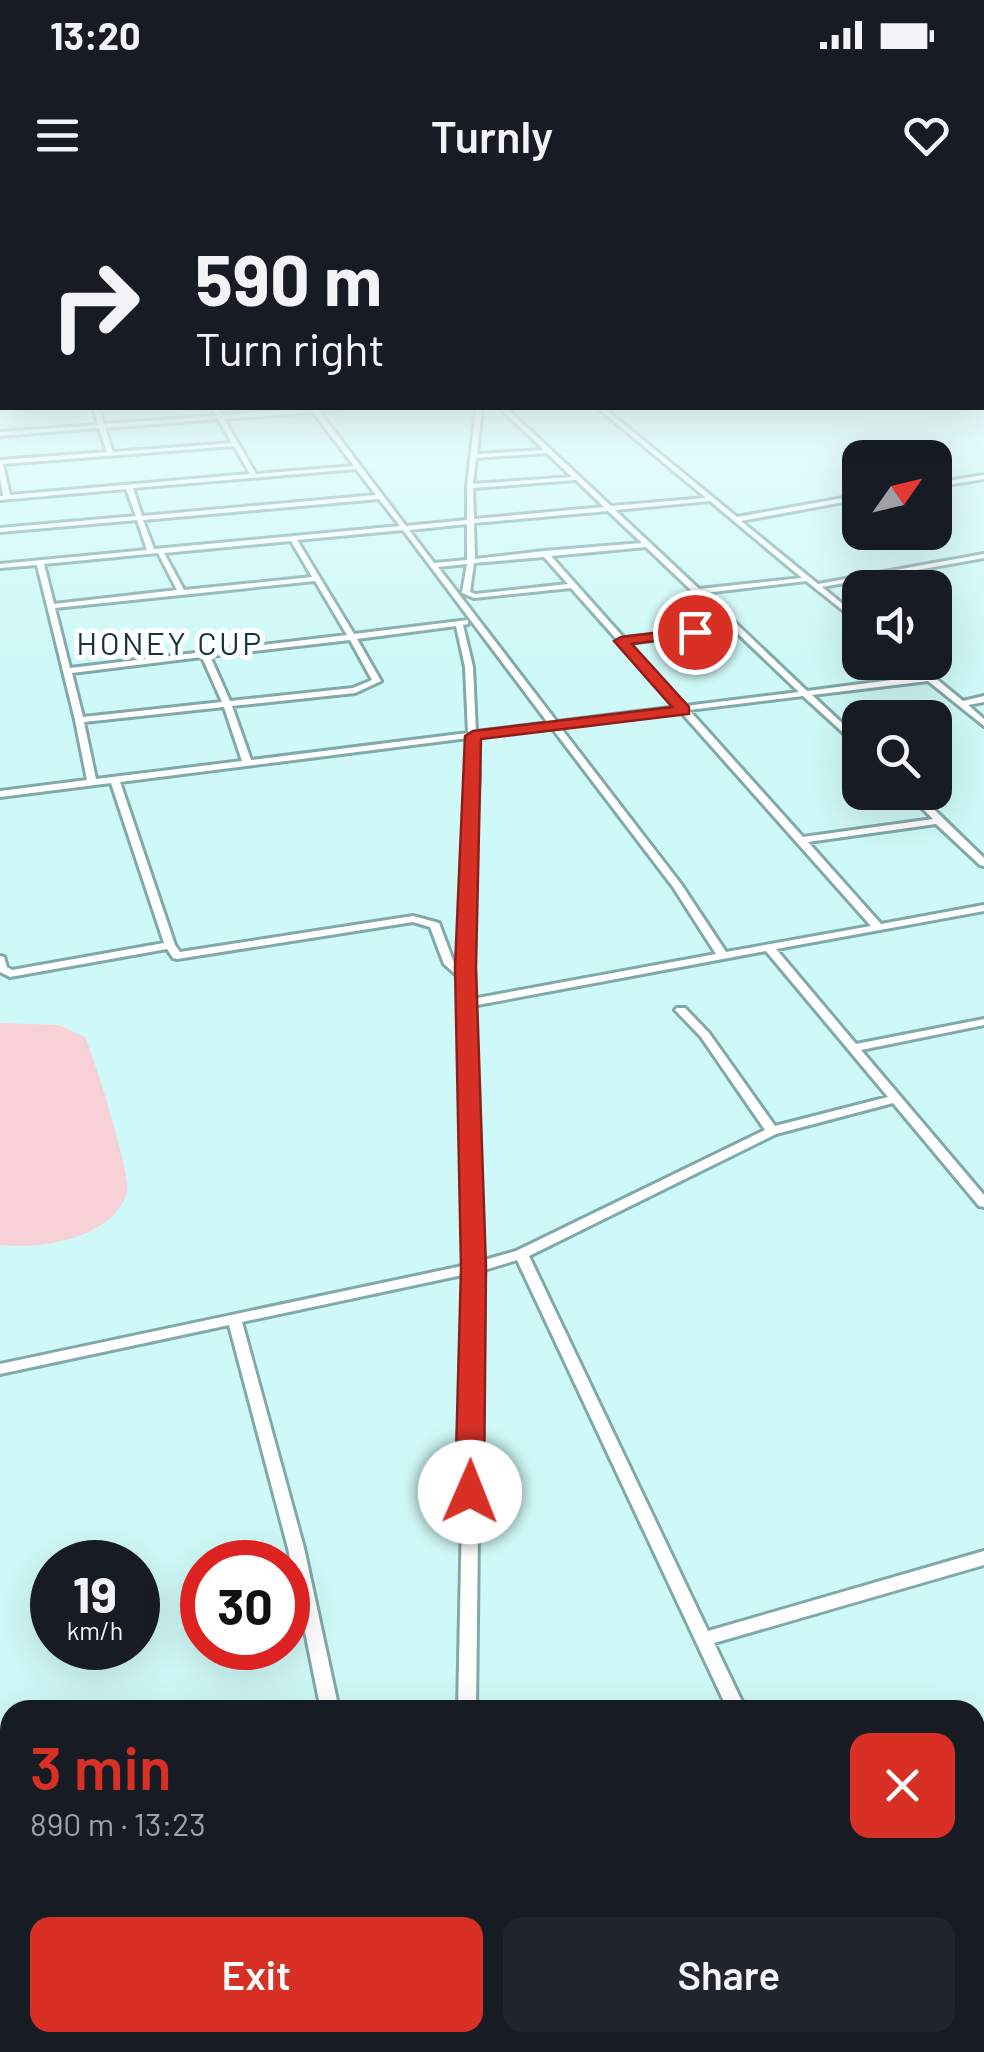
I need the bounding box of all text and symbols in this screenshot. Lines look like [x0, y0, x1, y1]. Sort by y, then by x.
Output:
text: 13:20 [50, 12, 141, 58]
icon: menu [30, 108, 85, 163]
text: Turnly [431, 108, 553, 162]
icon: heart [899, 108, 954, 163]
text: 590 m [195, 236, 382, 320]
icon: right [30, 240, 160, 370]
text: Turn right [195, 321, 385, 375]
north arrow [842, 440, 952, 550]
map controls [842, 440, 952, 810]
button: sound [842, 570, 952, 680]
pin [653, 590, 738, 675]
icon: arrive [668, 605, 723, 660]
district label: HONEY CUP [76, 623, 264, 661]
button: search [842, 700, 952, 810]
position arrow [418, 1440, 522, 1544]
speed limit sign: 30 [180, 1540, 310, 1670]
text: 19 [73, 1563, 117, 1623]
text: km/h [67, 1615, 123, 1645]
text: 3 min [30, 1730, 172, 1802]
button: close [850, 1733, 955, 1838]
text: 890 m · 13:23 [30, 1804, 206, 1842]
button: Exit [30, 1917, 483, 2032]
button: Share [503, 1917, 955, 2032]

